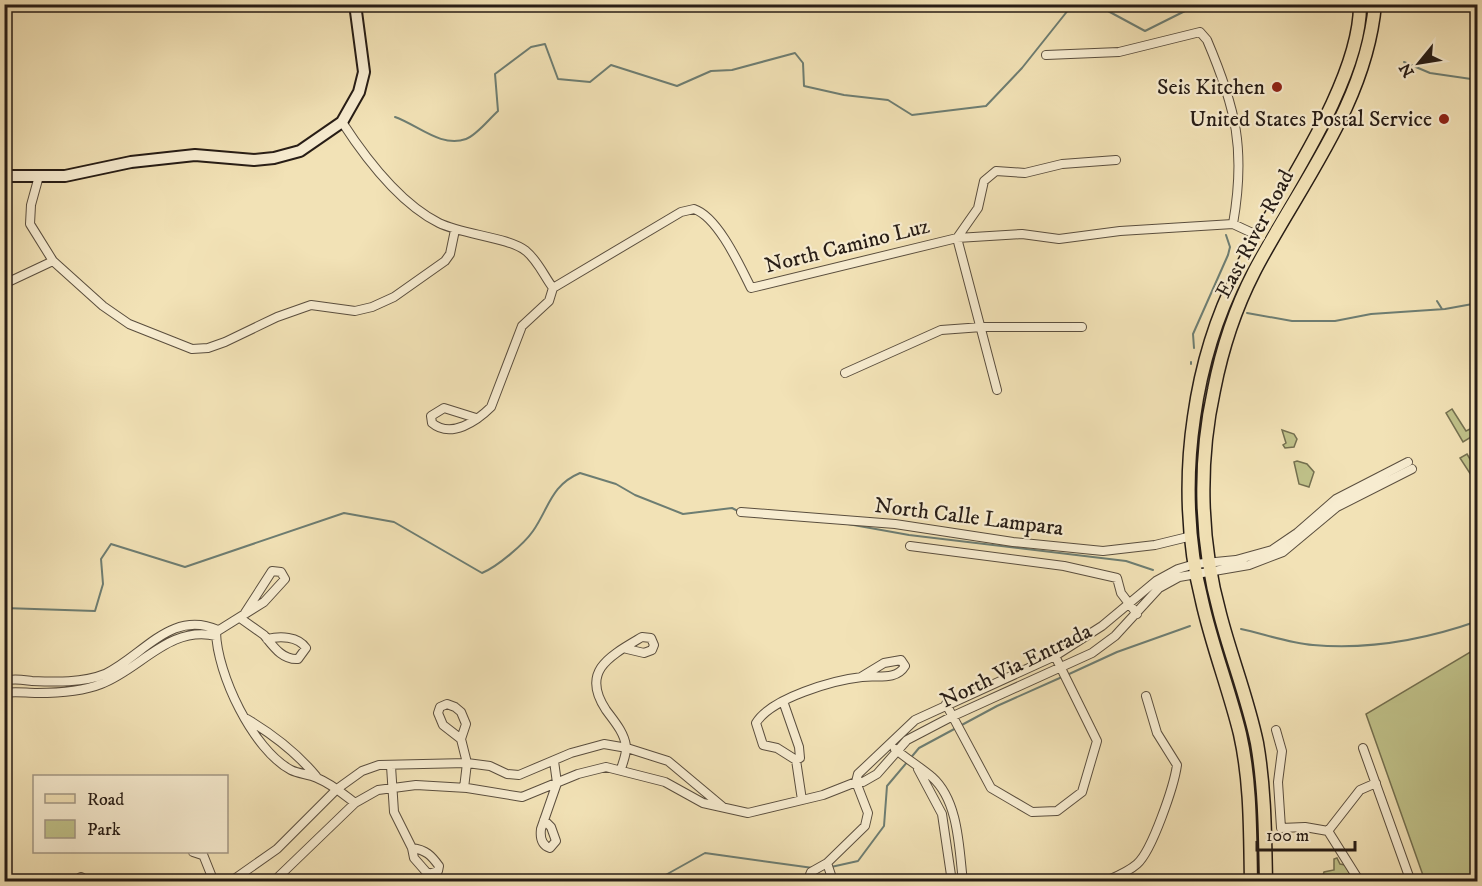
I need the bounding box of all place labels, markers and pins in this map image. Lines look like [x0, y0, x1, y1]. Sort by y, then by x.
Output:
place label: Seis Kitchen [1157, 74, 1266, 101]
marker: Seis Kitchen [1270, 80, 1284, 94]
place label: United States Postal Service [1189, 106, 1432, 133]
marker: United States Postal Service [1437, 112, 1451, 126]

